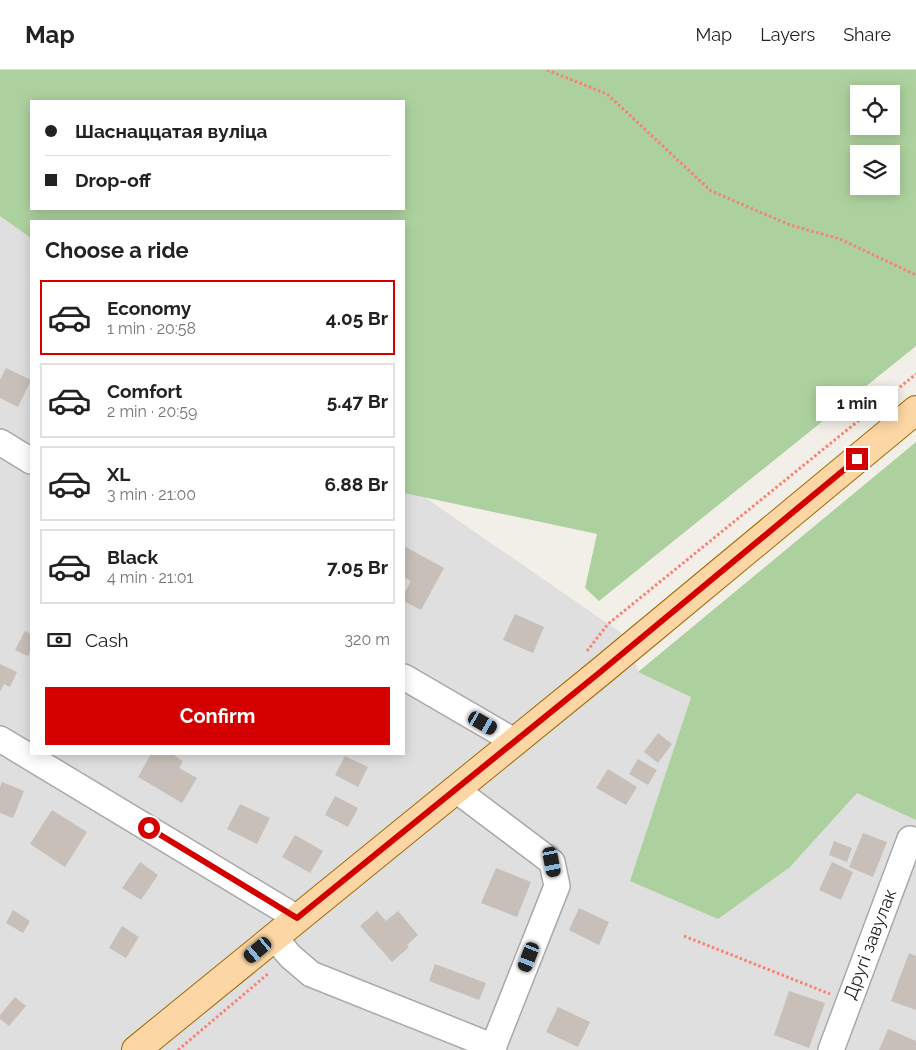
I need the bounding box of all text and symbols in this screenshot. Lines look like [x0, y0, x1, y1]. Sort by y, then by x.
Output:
text: Map [25, 20, 75, 49]
text: Map [696, 24, 732, 45]
text: Layers [760, 24, 815, 45]
text: Share [843, 24, 891, 45]
map controls [850, 85, 900, 195]
button: locate [850, 85, 900, 135]
text: Шаснаццатая вуліца [75, 120, 267, 142]
button: layers [850, 145, 900, 195]
text: Drop-off [75, 169, 151, 191]
text: Choose a ride [45, 237, 189, 263]
icon: car [47, 295, 92, 340]
text: Economy [107, 297, 191, 319]
text: 4.05 Br [326, 307, 388, 329]
text: 1 min · 20:58 [107, 319, 196, 338]
icon: car [47, 378, 92, 423]
text: Comfort [107, 380, 182, 402]
callout: 1 min [816, 386, 898, 422]
text: 5.47 Br [327, 390, 388, 412]
text: 1 min [837, 394, 877, 413]
text: 2 min · 20:59 [107, 402, 197, 421]
route end [846, 448, 868, 470]
icon: car [47, 461, 92, 506]
text: XL [107, 463, 130, 485]
text: 6.88 Br [324, 473, 388, 495]
text: 3 min · 21:00 [107, 485, 196, 504]
icon: car [47, 544, 92, 589]
text: Black [107, 546, 158, 568]
text: 7.05 Br [327, 556, 388, 578]
text: 4 min · 21:01 [107, 568, 193, 587]
icon: cash [45, 626, 73, 654]
text: Cash [85, 629, 129, 651]
text: 320 m [345, 630, 390, 649]
button: Confirm [45, 687, 390, 745]
car [466, 709, 499, 737]
route start [138, 817, 160, 839]
car [541, 846, 562, 878]
street label: Другі завулак [839, 886, 900, 1002]
car [241, 935, 274, 965]
car [516, 940, 541, 974]

